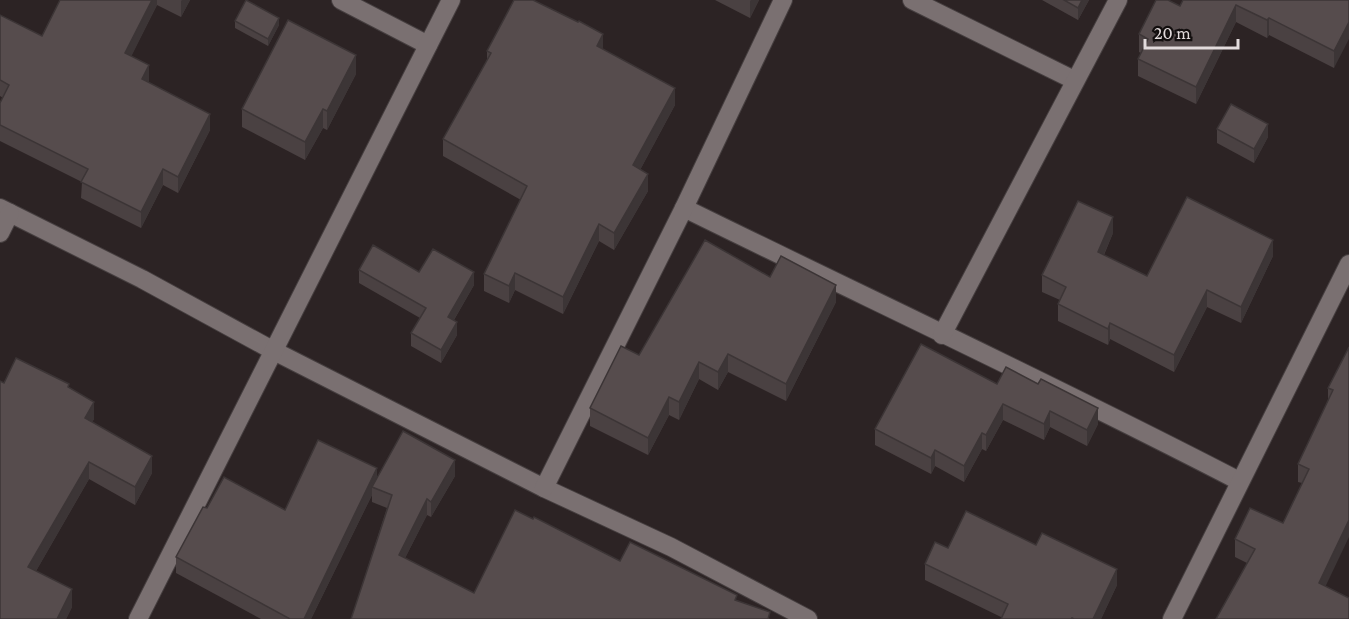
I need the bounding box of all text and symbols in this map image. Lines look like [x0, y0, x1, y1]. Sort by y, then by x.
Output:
scale bar [1145, 12, 1238, 50]
text: 20 m [1154, 23, 1191, 43]

